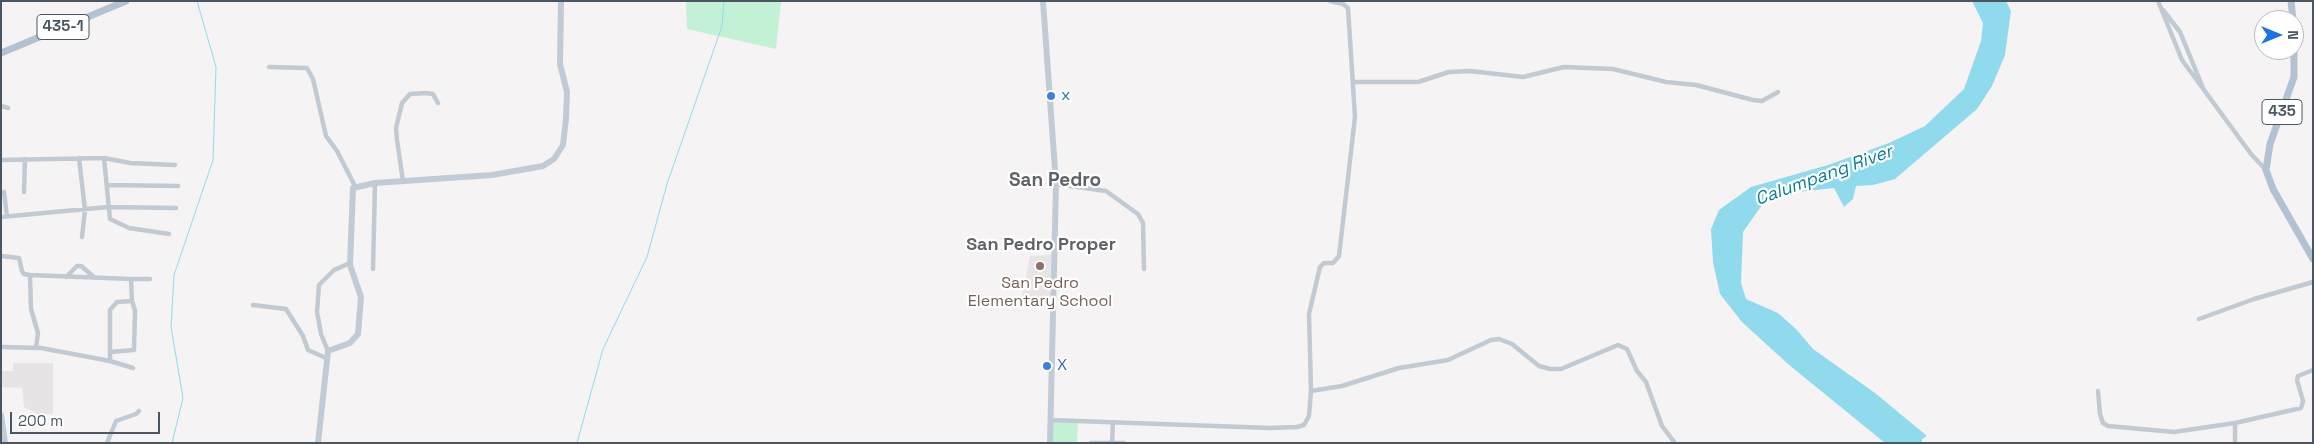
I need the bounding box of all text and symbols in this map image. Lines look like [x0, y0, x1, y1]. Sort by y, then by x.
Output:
north arrow [2254, 10, 2304, 60]
road number: 435-1 [37, 15, 89, 40]
text: N [2284, 30, 2302, 40]
place label: x [1061, 86, 1070, 106]
marker: x [1045, 90, 1057, 102]
road number: 435 [2262, 100, 2302, 124]
water label: Calumpang River [1752, 141, 1896, 211]
district label: San Pedro [1009, 170, 1101, 192]
district label: San Pedro Proper [966, 234, 1116, 256]
marker: San Pedro Elementary School [1034, 260, 1046, 272]
place label: San Pedro Elementary School [968, 274, 1112, 312]
place label: X [1057, 356, 1067, 376]
marker: X [1041, 360, 1053, 372]
scale bar [12, 402, 162, 434]
text: 200 m [18, 411, 63, 430]

